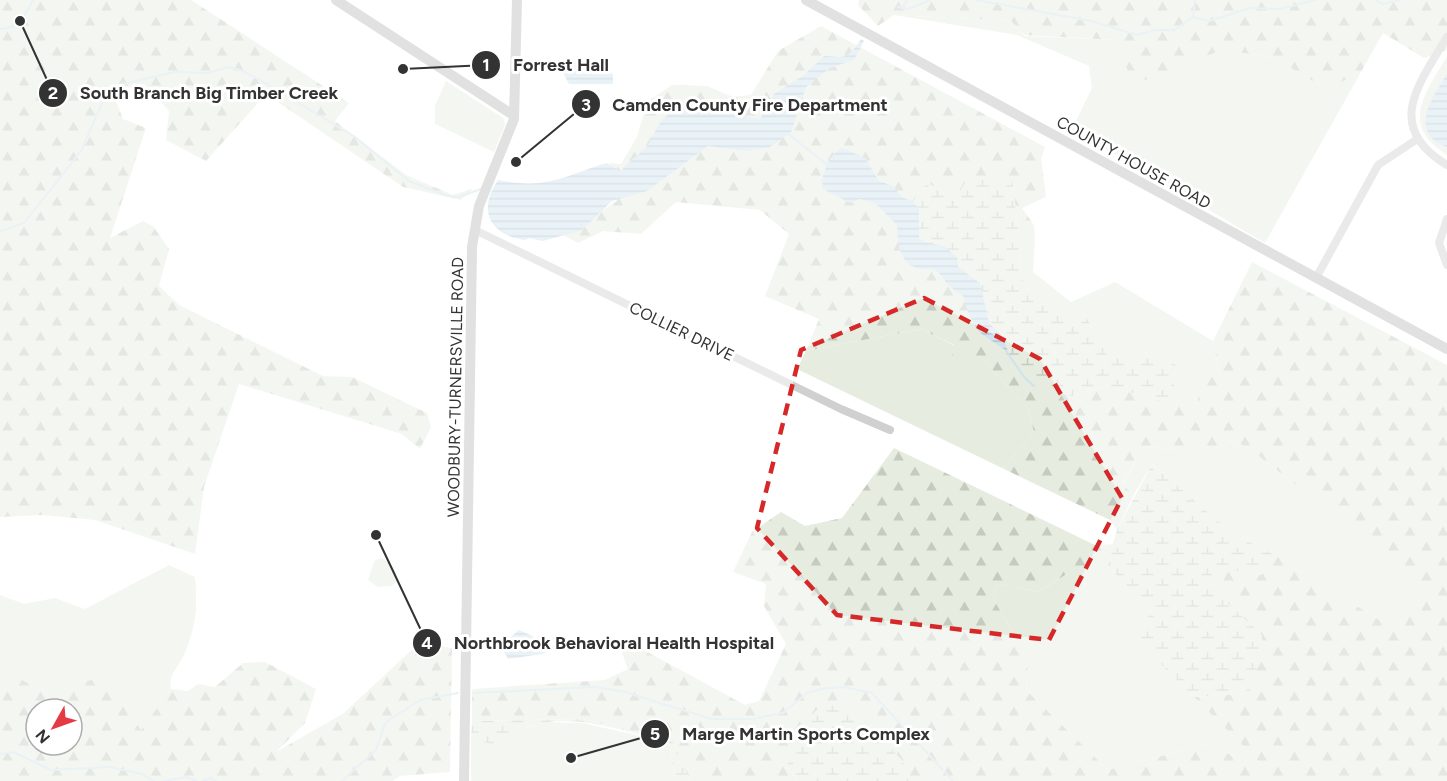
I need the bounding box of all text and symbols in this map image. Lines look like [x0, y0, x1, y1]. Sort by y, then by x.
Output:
callout: Forrest Hall [471, 47, 621, 83]
text: 1 [482, 54, 490, 76]
text: Forrest Hall [513, 54, 609, 76]
callout: South Branch Big Timber Creek [38, 75, 351, 111]
text: 2 [48, 82, 58, 104]
text: South Branch Big Timber Creek [80, 82, 339, 104]
callout: Camden County Fire Department [571, 86, 900, 122]
text: 3 [581, 94, 591, 116]
text: Camden County Fire Department [612, 94, 888, 116]
street label: COUNTY HOUSE ROAD [1053, 112, 1214, 213]
street label: WOODBURY-TURNERSVILLE ROAD [444, 257, 467, 517]
street label: COLLIER DRIVE [626, 298, 737, 365]
callout: Northbrook Behavioral Health Hospital [412, 625, 786, 661]
text: 4 [421, 632, 433, 654]
text: Northbrook Behavioral Health Hospital [454, 632, 774, 654]
north arrow [24, 697, 84, 757]
callout: Marge Martin Sports Complex [640, 716, 941, 752]
text: 5 [650, 723, 660, 745]
text: Marge Martin Sports Complex [682, 723, 930, 745]
text: N [32, 725, 54, 747]

